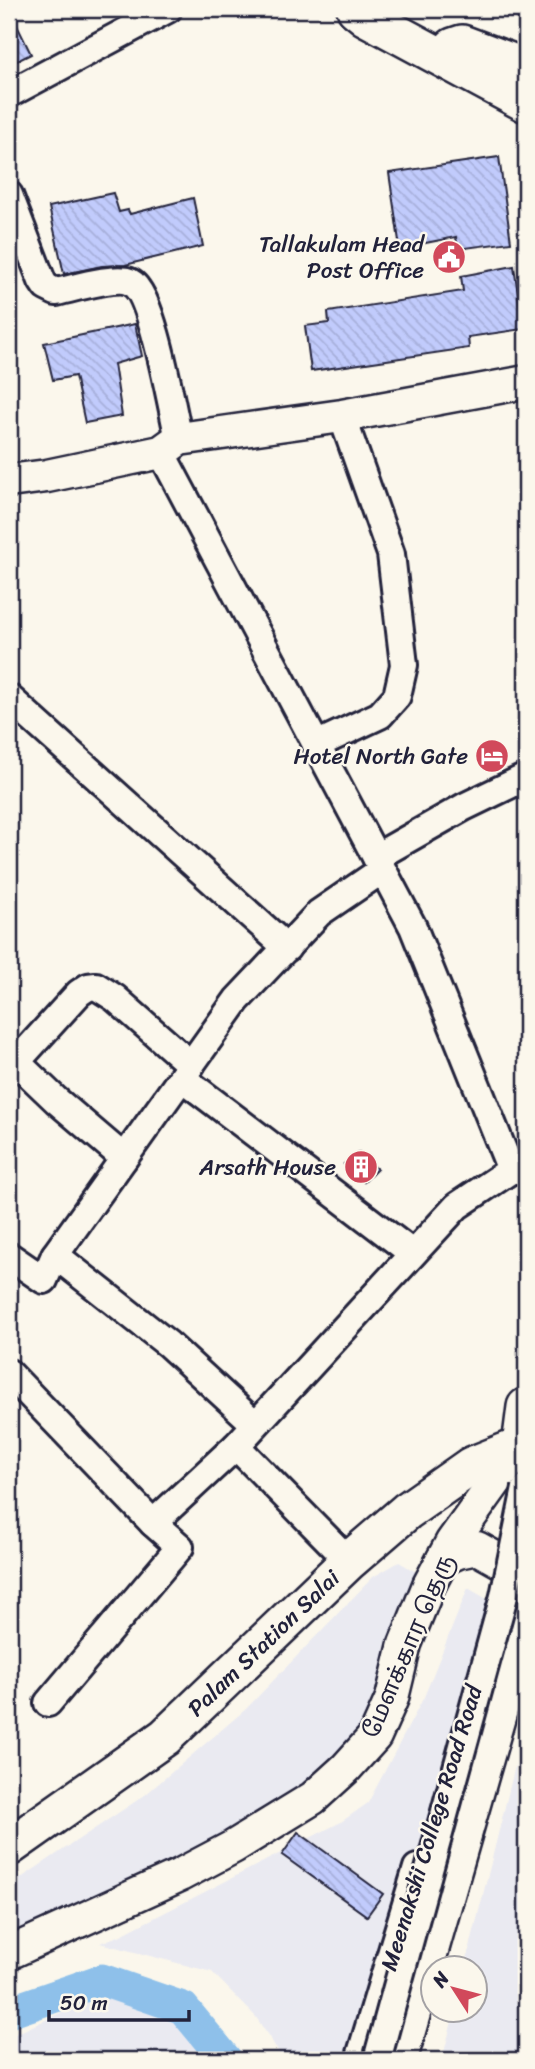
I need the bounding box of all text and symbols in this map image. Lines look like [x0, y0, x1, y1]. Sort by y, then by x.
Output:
place label: Tallakulam Head Post Office [259, 224, 426, 291]
public building icon: Tallakulam Head Post Office [430, 238, 468, 276]
place label: Hotel North Gate [294, 736, 468, 777]
hotel icon: Hotel North Gate [473, 737, 511, 775]
place label: Arsath House [198, 1147, 336, 1188]
building icon: Arsath House [342, 1148, 380, 1186]
street label: மேளக்கார தெரு [351, 1547, 466, 1745]
street label: Palam Station Salai [177, 1559, 350, 1727]
street label: Meenakshi College Road Road [369, 1679, 495, 1976]
north arrow [420, 1954, 490, 2024]
text: N [423, 1964, 458, 1995]
scale bar [49, 1978, 189, 2022]
text: 50 m [60, 1984, 108, 2022]

